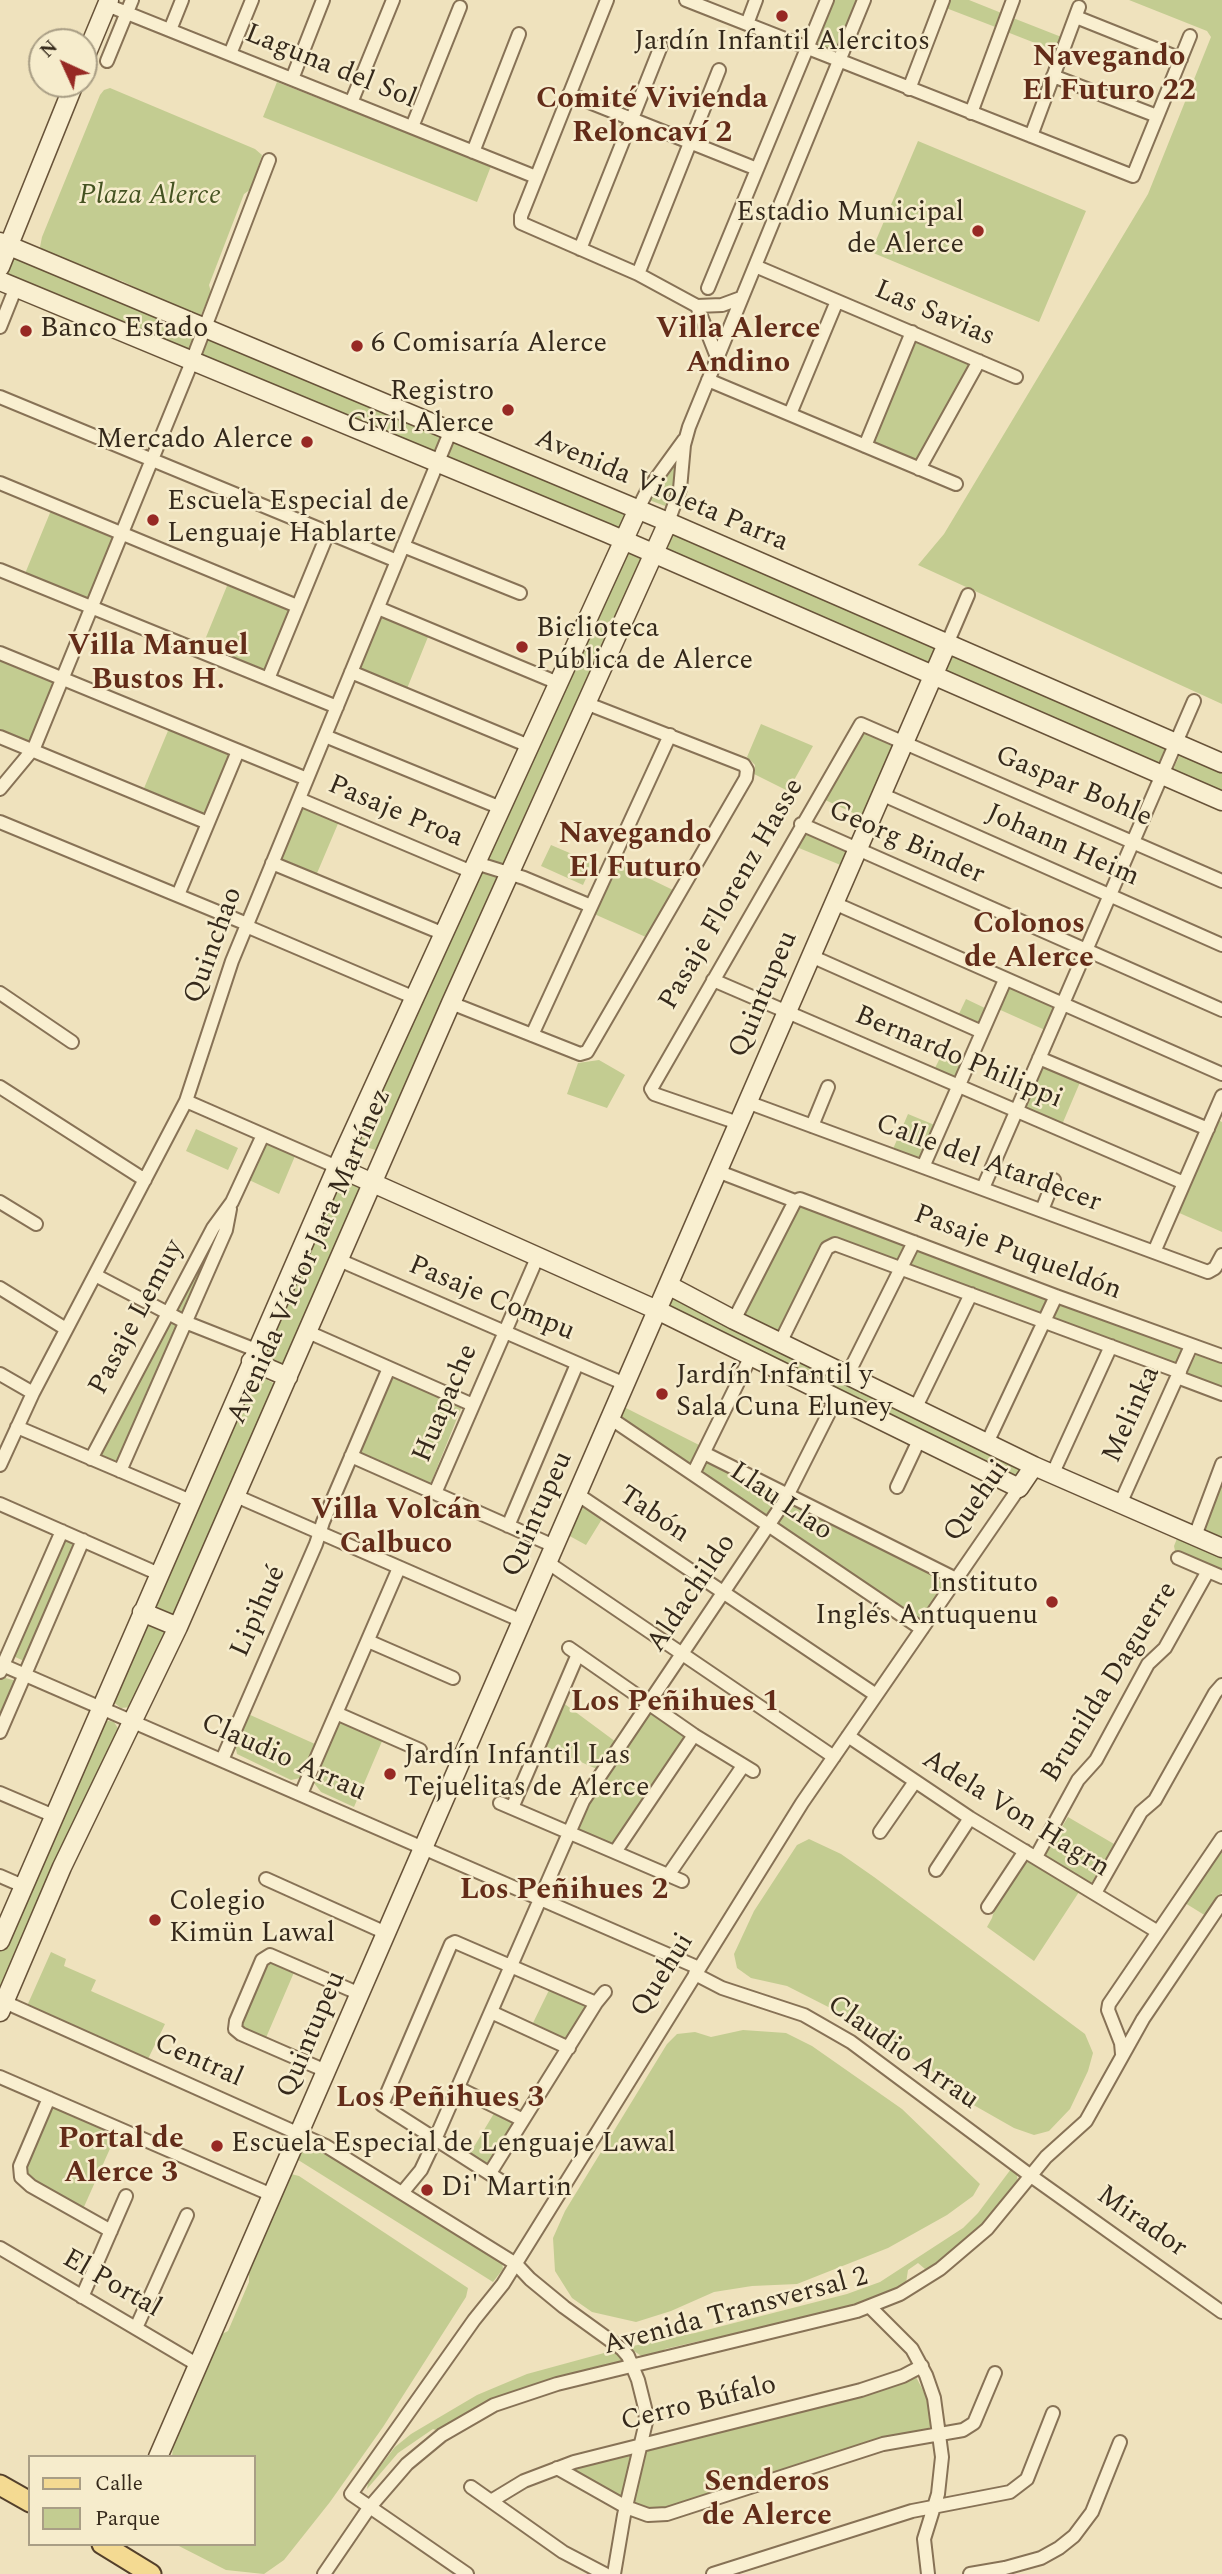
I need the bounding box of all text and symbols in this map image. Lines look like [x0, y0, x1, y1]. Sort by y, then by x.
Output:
marker: Jardín Infantil Alercitos [774, 8, 790, 24]
street label: Laguna del Sol [239, 18, 421, 118]
place label: Jardín Infantil Alercitos [634, 27, 930, 61]
north arrow [28, 28, 98, 98]
text: N [33, 33, 65, 65]
district label: Navegando El Futuro 22 [1022, 41, 1196, 111]
district label: Comité Vivienda Reloncaví 2 [536, 83, 768, 154]
park label: Plaza Alerce [79, 181, 221, 215]
place label: Estadio Municipal de Alerce [736, 198, 964, 264]
marker: Estadio Municipal de Alerce [970, 223, 986, 239]
street label: Las Savias [869, 275, 999, 355]
district label: Villa Alerce Andino [656, 313, 820, 384]
place label: Banco Estado [40, 314, 208, 348]
marker: Banco Estado [18, 323, 34, 339]
place label: 6 Comisaría Alerce [371, 329, 607, 363]
marker: 6 Comisaría Alerce [349, 338, 365, 354]
place label: Registro Civil Alerce [347, 377, 494, 443]
marker: Registro Civil Alerce [500, 402, 516, 418]
street label: Avenida Violeta Parra [529, 423, 793, 561]
place label: Mercado Alerce [96, 425, 293, 459]
marker: Mercado Alerce [299, 434, 315, 450]
place label: Escuela Especial de Lenguaje Hablarte [167, 487, 409, 553]
marker: Escuela Especial de Lenguaje Hablarte [145, 512, 161, 528]
place label: Biclioteca Pública de Alerce [536, 614, 753, 680]
district label: Villa Manuel Bustos H. [67, 630, 249, 700]
marker: Biclioteca Pública de Alerce [514, 639, 530, 655]
street label: Gaspar Bohle [990, 740, 1156, 836]
street label: Pasaje Proa [322, 769, 468, 857]
street label: Pasaje Florenz Hasse [653, 773, 813, 1017]
street label: Georg Binder [823, 795, 989, 893]
street label: Johann Heim [980, 798, 1144, 896]
district label: Navegando El Futuro [559, 818, 711, 888]
street label: Quinchao [178, 883, 252, 1009]
district label: Colonos de Alerce [964, 908, 1094, 978]
street label: Quintupeu [723, 927, 807, 1063]
street label: Bernardo Philippi [849, 1000, 1067, 1118]
street label: Avenida Víctor Jara Martínez [222, 1084, 400, 1430]
street label: Calle del Atardecer [871, 1109, 1105, 1221]
street label: Pasaje Puqueldón [908, 1199, 1126, 1309]
street label: Pasaje Lemuy [83, 1235, 193, 1401]
street label: Pasaje Compu [403, 1250, 579, 1350]
street label: Huapache [407, 1340, 487, 1468]
place label: Jardín Infantil y Sala Cuna Eluney [676, 1361, 892, 1427]
street label: Melinka [1097, 1361, 1169, 1469]
marker: Jardín Infantil y Sala Cuna Eluney [654, 1386, 670, 1402]
street label: Quintupeu [496, 1447, 582, 1583]
street label: Quehui [938, 1454, 1018, 1550]
street label: Llau Llao [722, 1456, 838, 1550]
street label: Tabón [611, 1480, 695, 1552]
district label: Villa Volcán Calbuco [311, 1494, 481, 1564]
street label: Aldachildo [641, 1528, 745, 1660]
street label: Lipihué [225, 1561, 295, 1663]
place label: Instituto Inglés Antuquenu [815, 1569, 1038, 1635]
street label: Brunilda Daguerre [1036, 1576, 1186, 1790]
marker: Instituto Inglés Antuquenu [1044, 1594, 1060, 1610]
district label: Los Peñihues 1 [571, 1686, 779, 1722]
street label: Claudio Arrau [195, 1708, 371, 1810]
place label: Jardín Infantil Las Tejuelitas de Alerce [404, 1741, 650, 1807]
street label: Adela Von Hagrn [915, 1744, 1115, 1886]
marker: Jardín Infantil Las Tejuelitas de Alerce [382, 1766, 398, 1782]
district label: Los Peñihues 2 [460, 1874, 668, 1910]
place label: Colegio Kimün Lawal [169, 1887, 335, 1953]
marker: Colegio Kimün Lawal [147, 1912, 163, 1928]
street label: Quehui [625, 1928, 703, 2024]
street label: Quintupeu [271, 1967, 355, 2103]
street label: Claudio Arrau [820, 1989, 984, 2119]
street label: Central [148, 2028, 248, 2096]
district label: Los Peñihues 3 [336, 2082, 544, 2118]
district label: Portal de Alerce 3 [58, 2123, 184, 2194]
place label: Escuela Especial de Lenguaje Lawal [231, 2129, 676, 2163]
marker: Escuela Especial de Lenguaje Lawal [209, 2138, 225, 2154]
place label: Di' Martin [441, 2173, 572, 2207]
street label: Mirador [1089, 2180, 1193, 2266]
marker: Di' Martin [419, 2182, 435, 2198]
street label: El Portal [56, 2243, 166, 2327]
street label: Avenida Transversal 2 [600, 2261, 872, 2365]
street label: Cerro Búfalo [618, 2369, 780, 2441]
legend [28, 2455, 256, 2546]
district label: Senderos de Alerce [702, 2466, 832, 2536]
text: Calle [95, 2468, 143, 2500]
text: Parque [95, 2503, 160, 2535]

